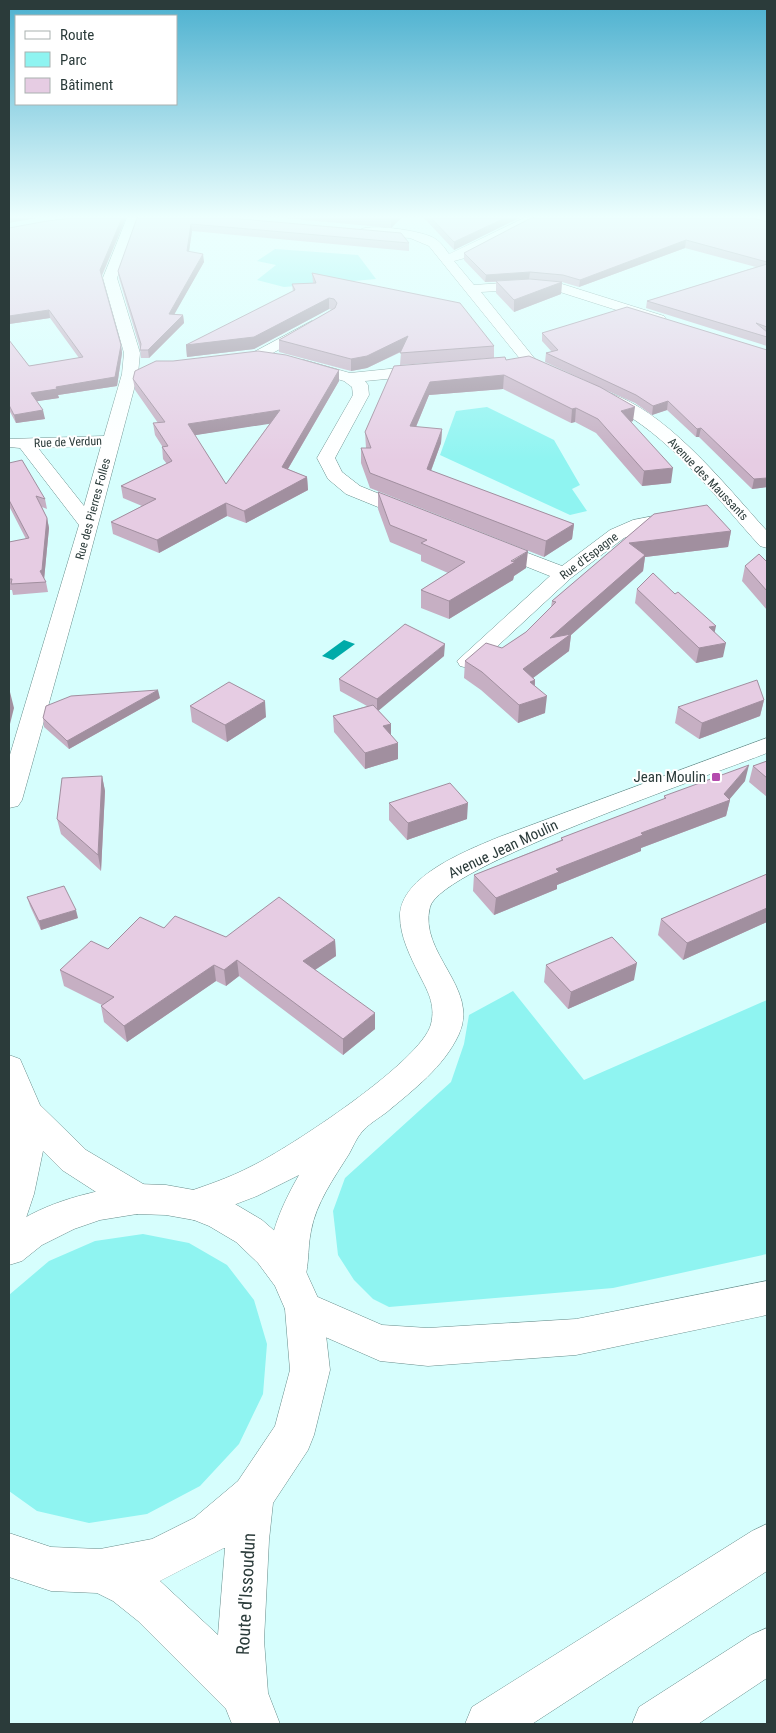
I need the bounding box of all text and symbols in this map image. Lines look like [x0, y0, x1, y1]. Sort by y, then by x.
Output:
legend [15, 15, 178, 105]
text: Route [60, 26, 94, 44]
text: Parc [60, 51, 87, 69]
text: Bâtiment [60, 76, 113, 94]
street label: Rue de Verdun [34, 434, 102, 450]
street label: Avenue des Maussants [665, 435, 751, 523]
street label: Rue des Pierres Folles [73, 457, 113, 561]
street label: Rue d'Espagne [557, 529, 621, 582]
place label: Jean Moulin [634, 768, 706, 786]
marker: Jean Moulin [710, 771, 722, 783]
street label: Avenue Jean Moulin [445, 816, 561, 882]
street label: Route d'Issoudun [232, 1532, 259, 1656]

